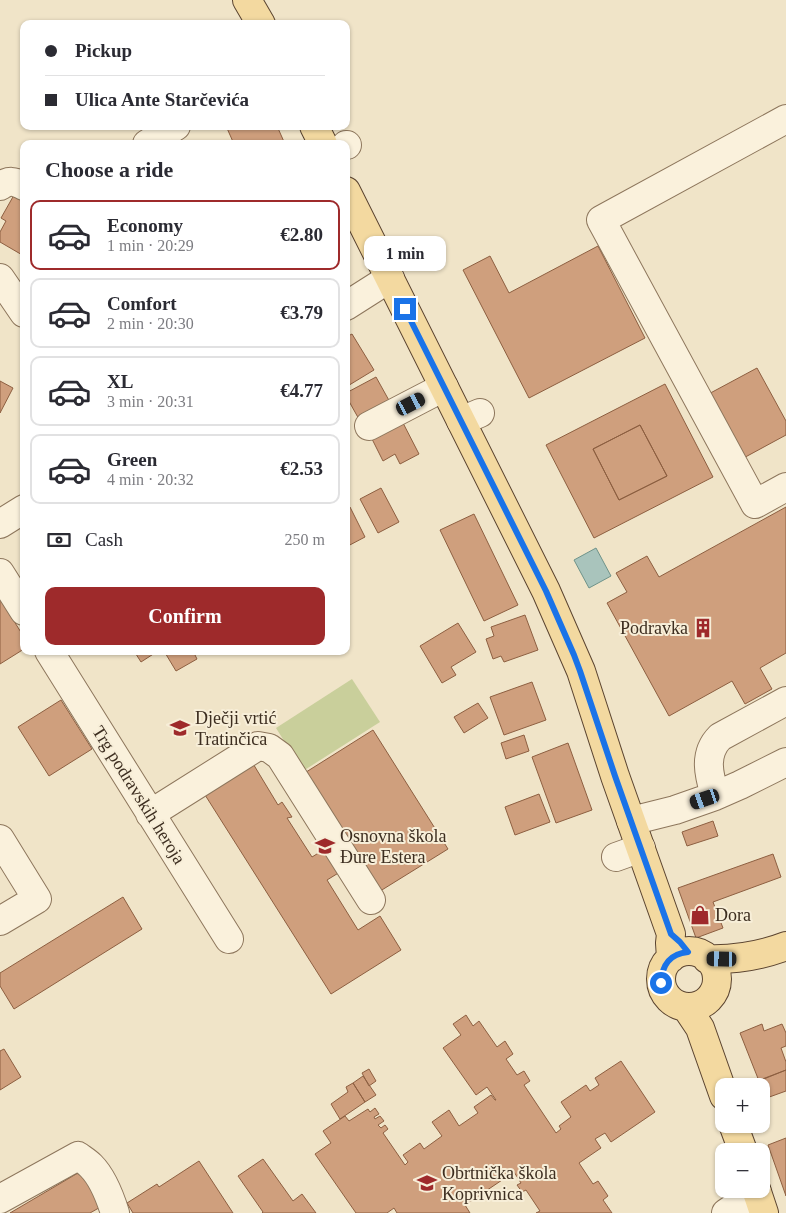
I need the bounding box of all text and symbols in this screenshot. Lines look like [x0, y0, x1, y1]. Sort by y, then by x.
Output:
text: Pickup [75, 40, 132, 61]
text: Ulica Ante Starčevića [75, 89, 249, 110]
text: Choose a ride [45, 157, 173, 182]
icon: car [47, 213, 92, 258]
text: Economy [107, 215, 183, 236]
text: €2.80 [280, 224, 323, 245]
callout: 1 min [364, 236, 446, 272]
text: 1 min · 20:29 [107, 237, 194, 254]
text: 1 min [386, 245, 424, 262]
icon: car [47, 291, 92, 336]
text: Comfort [107, 293, 177, 314]
route end [394, 298, 416, 320]
text: €3.79 [280, 302, 323, 323]
text: 2 min · 20:30 [107, 315, 194, 332]
icon: car [47, 369, 92, 414]
text: XL [107, 371, 133, 392]
text: €4.77 [280, 380, 323, 401]
car [394, 391, 427, 417]
text: 3 min · 20:31 [107, 393, 194, 410]
icon: car [47, 447, 92, 492]
text: Green [107, 449, 157, 470]
text: €2.53 [280, 458, 323, 479]
text: 4 min · 20:32 [107, 471, 194, 488]
icon: cash [45, 526, 73, 554]
text: Cash [85, 529, 123, 550]
text: 250 m [285, 531, 325, 548]
button: Confirm [45, 587, 325, 645]
building icon: Podravka [692, 617, 714, 639]
place label: Podravka [620, 618, 688, 638]
place label: Dječji vrtić Tratinčica [195, 708, 276, 749]
school or university icon: Dječji vrtić Tratinčica [169, 717, 191, 739]
street label: Trg podravskih heroja [88, 722, 190, 868]
car [688, 787, 721, 811]
place label: Osnovna škola Đure Estera [340, 826, 447, 867]
school or university icon: Osnovna škola Đure Estera [314, 835, 336, 857]
shop icon: Dora [689, 904, 711, 926]
place label: Dora [715, 905, 751, 925]
car [706, 951, 737, 967]
route start [650, 972, 672, 994]
map controls [715, 1078, 770, 1198]
button: + [715, 1078, 770, 1133]
button: − [715, 1143, 770, 1198]
place label: Obrtnička škola Koprivnica [442, 1163, 556, 1204]
school or university icon: Obrtnička škola Koprivnica [416, 1172, 438, 1194]

